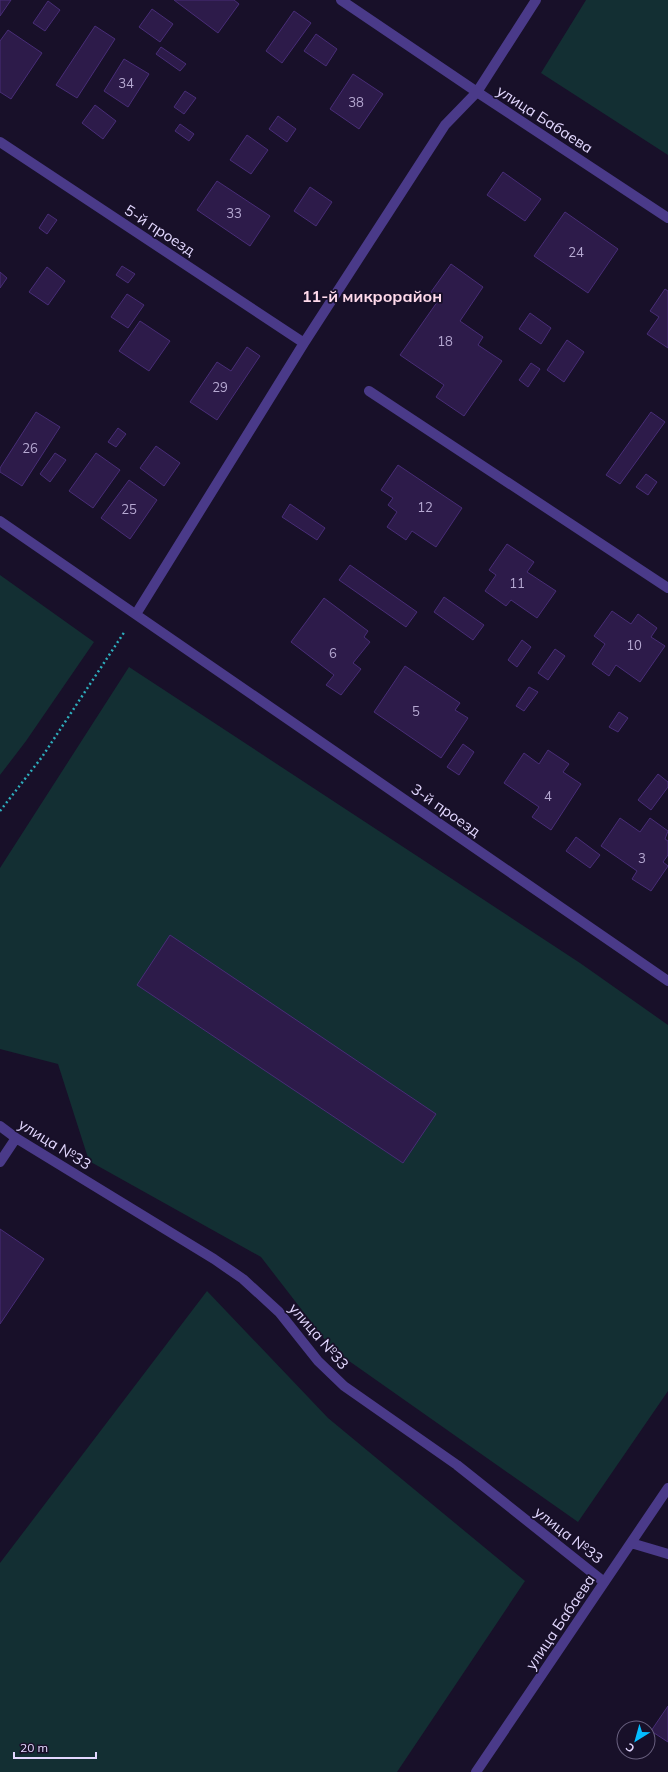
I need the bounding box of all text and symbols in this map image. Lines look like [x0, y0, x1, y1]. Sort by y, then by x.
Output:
house number: 34 [118, 75, 134, 91]
street label: улица Бабаева [493, 81, 597, 157]
house number: 38 [348, 94, 364, 110]
street label: 5-й проезд [121, 200, 199, 260]
house number: 33 [226, 205, 242, 221]
house number: 24 [568, 244, 584, 260]
district label: 11-й микрорайон [302, 286, 442, 306]
house number: 18 [437, 333, 453, 349]
house number: 29 [212, 379, 228, 395]
house number: 26 [22, 440, 38, 456]
house number: 12 [417, 499, 433, 515]
house number: 25 [121, 501, 137, 517]
house number: 11 [509, 575, 525, 591]
house number: 10 [626, 637, 642, 653]
house number: 6 [329, 645, 337, 661]
house number: 5 [412, 703, 420, 719]
street label: 3-й проезд [408, 779, 484, 841]
house number: 4 [544, 788, 552, 804]
house number: 3 [638, 850, 646, 866]
street label: улица №33 [15, 1114, 95, 1174]
street label: улица №33 [285, 1299, 353, 1373]
street label: улица №33 [531, 1502, 607, 1568]
street label: улица Бабаева [521, 1571, 599, 1673]
north arrow [616, 1720, 656, 1760]
scale bar [14, 1734, 96, 1760]
text: 20 m [20, 1740, 48, 1755]
text: С [622, 1740, 637, 1756]

